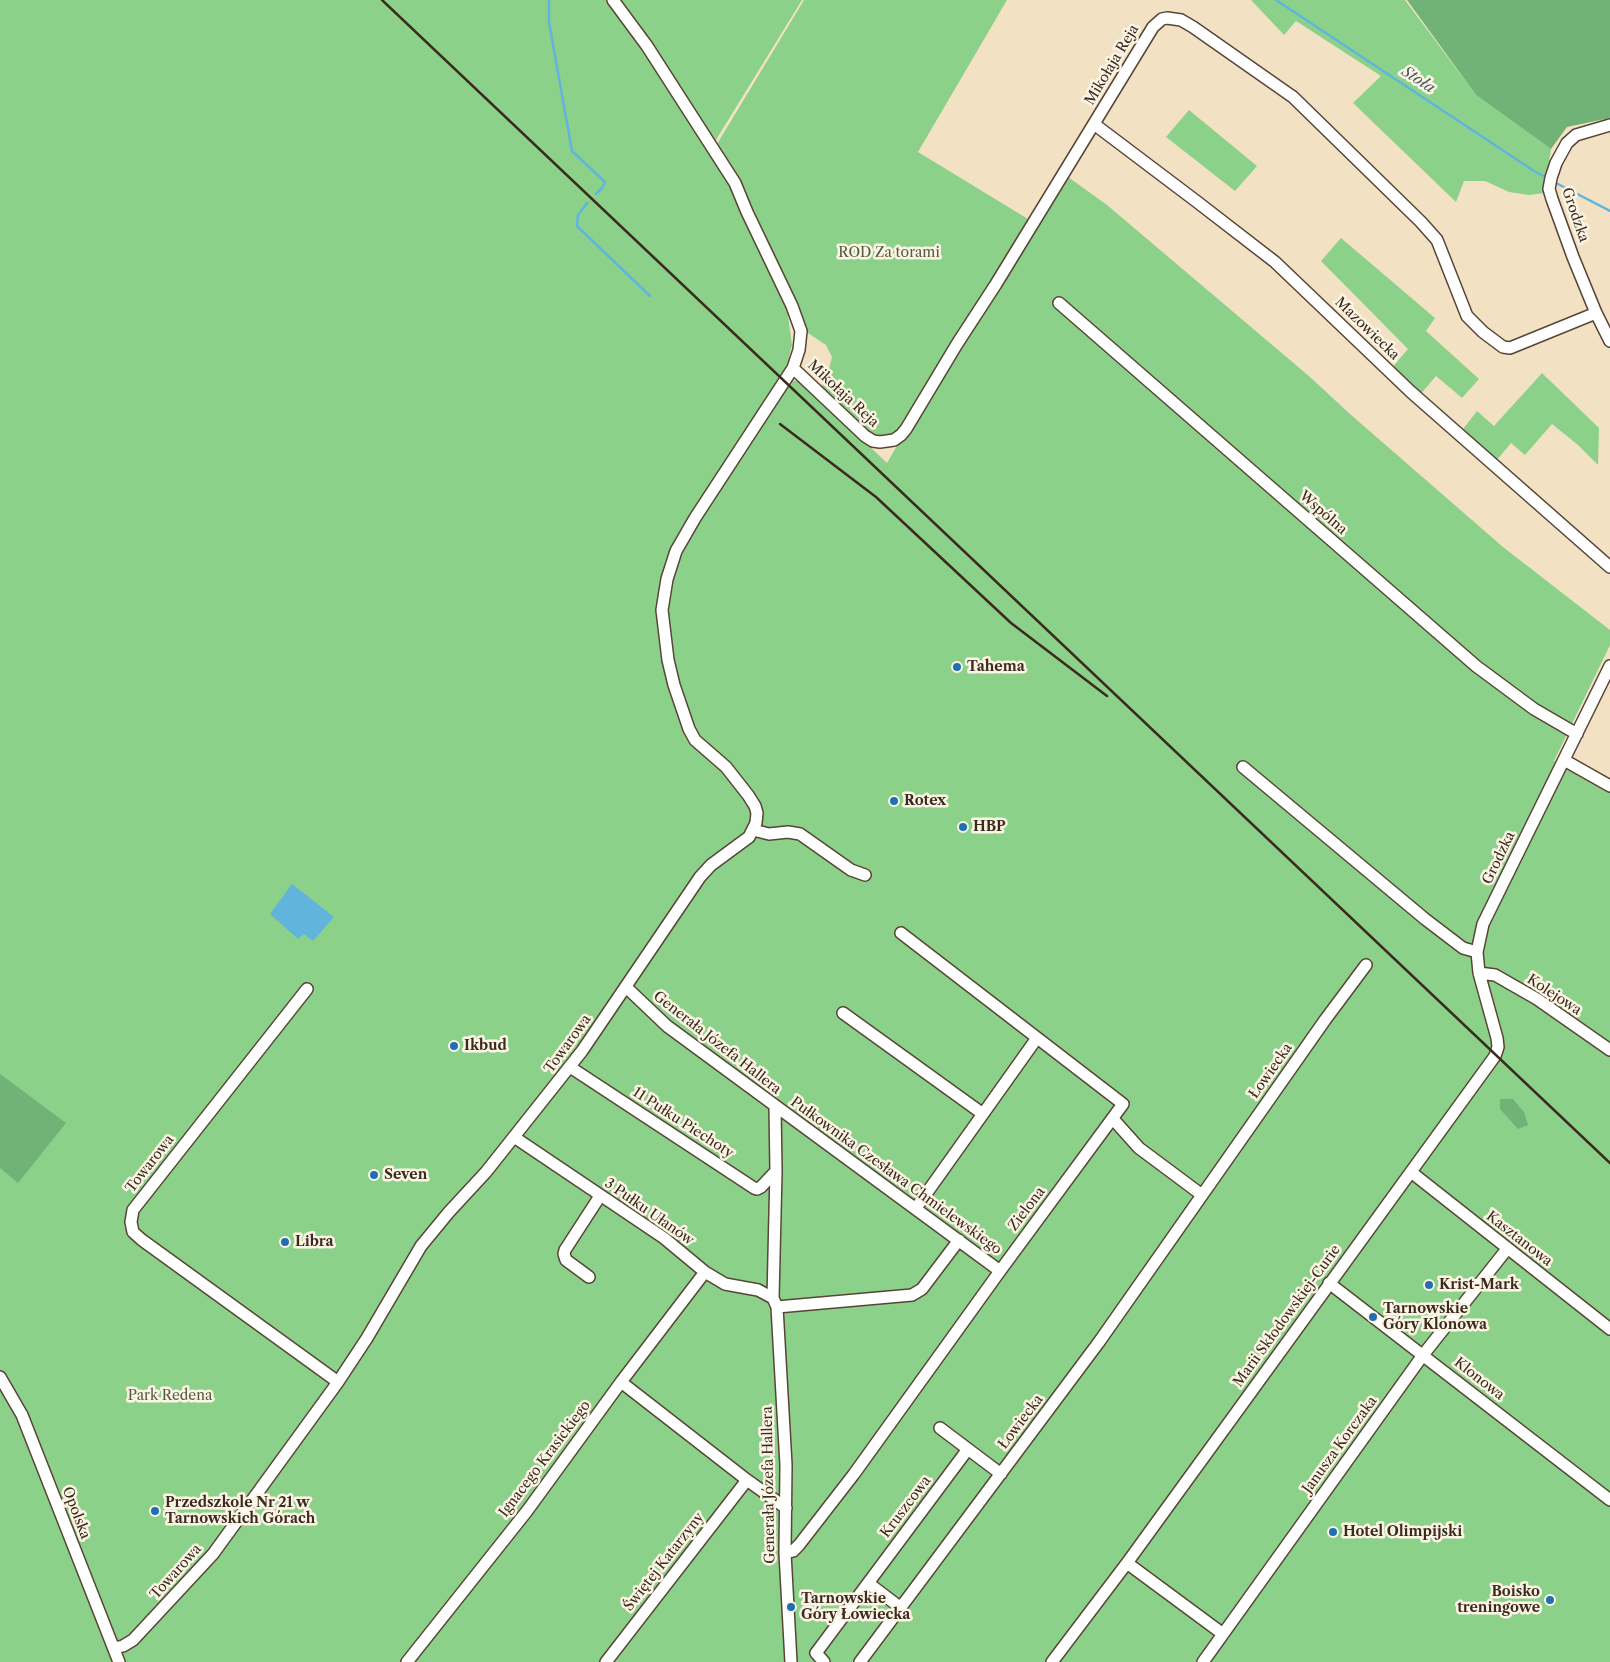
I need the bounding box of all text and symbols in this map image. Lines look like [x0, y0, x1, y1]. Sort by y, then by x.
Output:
street label: Mikołaja Reja [1081, 22, 1143, 108]
water label: Stoła [1398, 63, 1438, 97]
street label: Grodzka [1558, 186, 1592, 244]
park label: ROD Za torami [838, 245, 940, 261]
street label: Mazowiecka [1331, 294, 1403, 364]
street label: Mikołaja Reja [804, 357, 882, 431]
street label: Wspólna [1296, 488, 1350, 538]
place label: Tahema [967, 659, 1025, 675]
marker: Tahema [951, 661, 963, 673]
place label: Rotex [904, 793, 946, 809]
marker: Rotex [888, 795, 900, 807]
place label: HBP [973, 819, 1006, 835]
marker: HBP [957, 821, 969, 833]
street label: Grodzka [1479, 829, 1519, 887]
street label: Kolejowa [1524, 971, 1584, 1019]
street label: Generała Józefa Hallera [650, 988, 784, 1098]
street label: Towarowa [541, 1011, 595, 1077]
place label: Ikbud [464, 1038, 507, 1054]
marker: Ikbud [448, 1040, 460, 1052]
street label: Łowiecka [1246, 1040, 1296, 1102]
street label: 11 Pułku Piechoty [629, 1084, 737, 1162]
street label: Pułkownika Czesława Chmielewskiego [787, 1094, 1005, 1258]
street label: Towarowa [122, 1132, 178, 1196]
place label: Seven [384, 1167, 427, 1183]
marker: Seven [368, 1169, 380, 1181]
street label: 3 Pułku Ułanów [601, 1175, 697, 1249]
street label: Zielona [1005, 1184, 1049, 1234]
street label: Kasztanowa [1483, 1208, 1555, 1270]
place label: Libra [295, 1234, 334, 1250]
marker: Libra [279, 1236, 291, 1248]
street label: Marii Skłodowskiej-Curie [1230, 1242, 1344, 1390]
place label: Krist-Mark [1439, 1277, 1519, 1293]
marker: Krist-Mark [1423, 1279, 1435, 1291]
place label: Tarnowskie Góry Klonowa [1383, 1301, 1487, 1334]
marker: Tarnowskie Góry Klonowa [1367, 1311, 1379, 1323]
street label: Klonowa [1451, 1354, 1507, 1404]
park label: Park Redena [128, 1388, 212, 1404]
street label: Łowiecka [995, 1392, 1047, 1452]
street label: Janusza Korczaka [1299, 1393, 1381, 1497]
street label: Ignacego Krasickiego [496, 1397, 594, 1521]
street label: Generała Józefa Hallera [759, 1406, 779, 1564]
street label: Kruszcowa [877, 1473, 935, 1541]
street label: Opolska [58, 1485, 94, 1541]
place label: Przedszkole Nr 21 w Tarnowskich Górach [165, 1495, 315, 1528]
marker: Przedszkole Nr 21 w Tarnowskich Górach [149, 1505, 161, 1517]
street label: Świętej Katarzyny [620, 1509, 708, 1615]
place label: Hotel Olimpijski [1343, 1524, 1462, 1540]
marker: Hotel Olimpijski [1327, 1526, 1339, 1538]
street label: Towarowa [147, 1541, 205, 1603]
place label: Boisko treningowe [1457, 1584, 1540, 1616]
place label: Tarnowskie Góry Łowiecka [801, 1591, 910, 1624]
marker: Boisko treningowe [1544, 1594, 1556, 1606]
marker: Tarnowskie Góry Łowiecka [785, 1601, 797, 1613]

